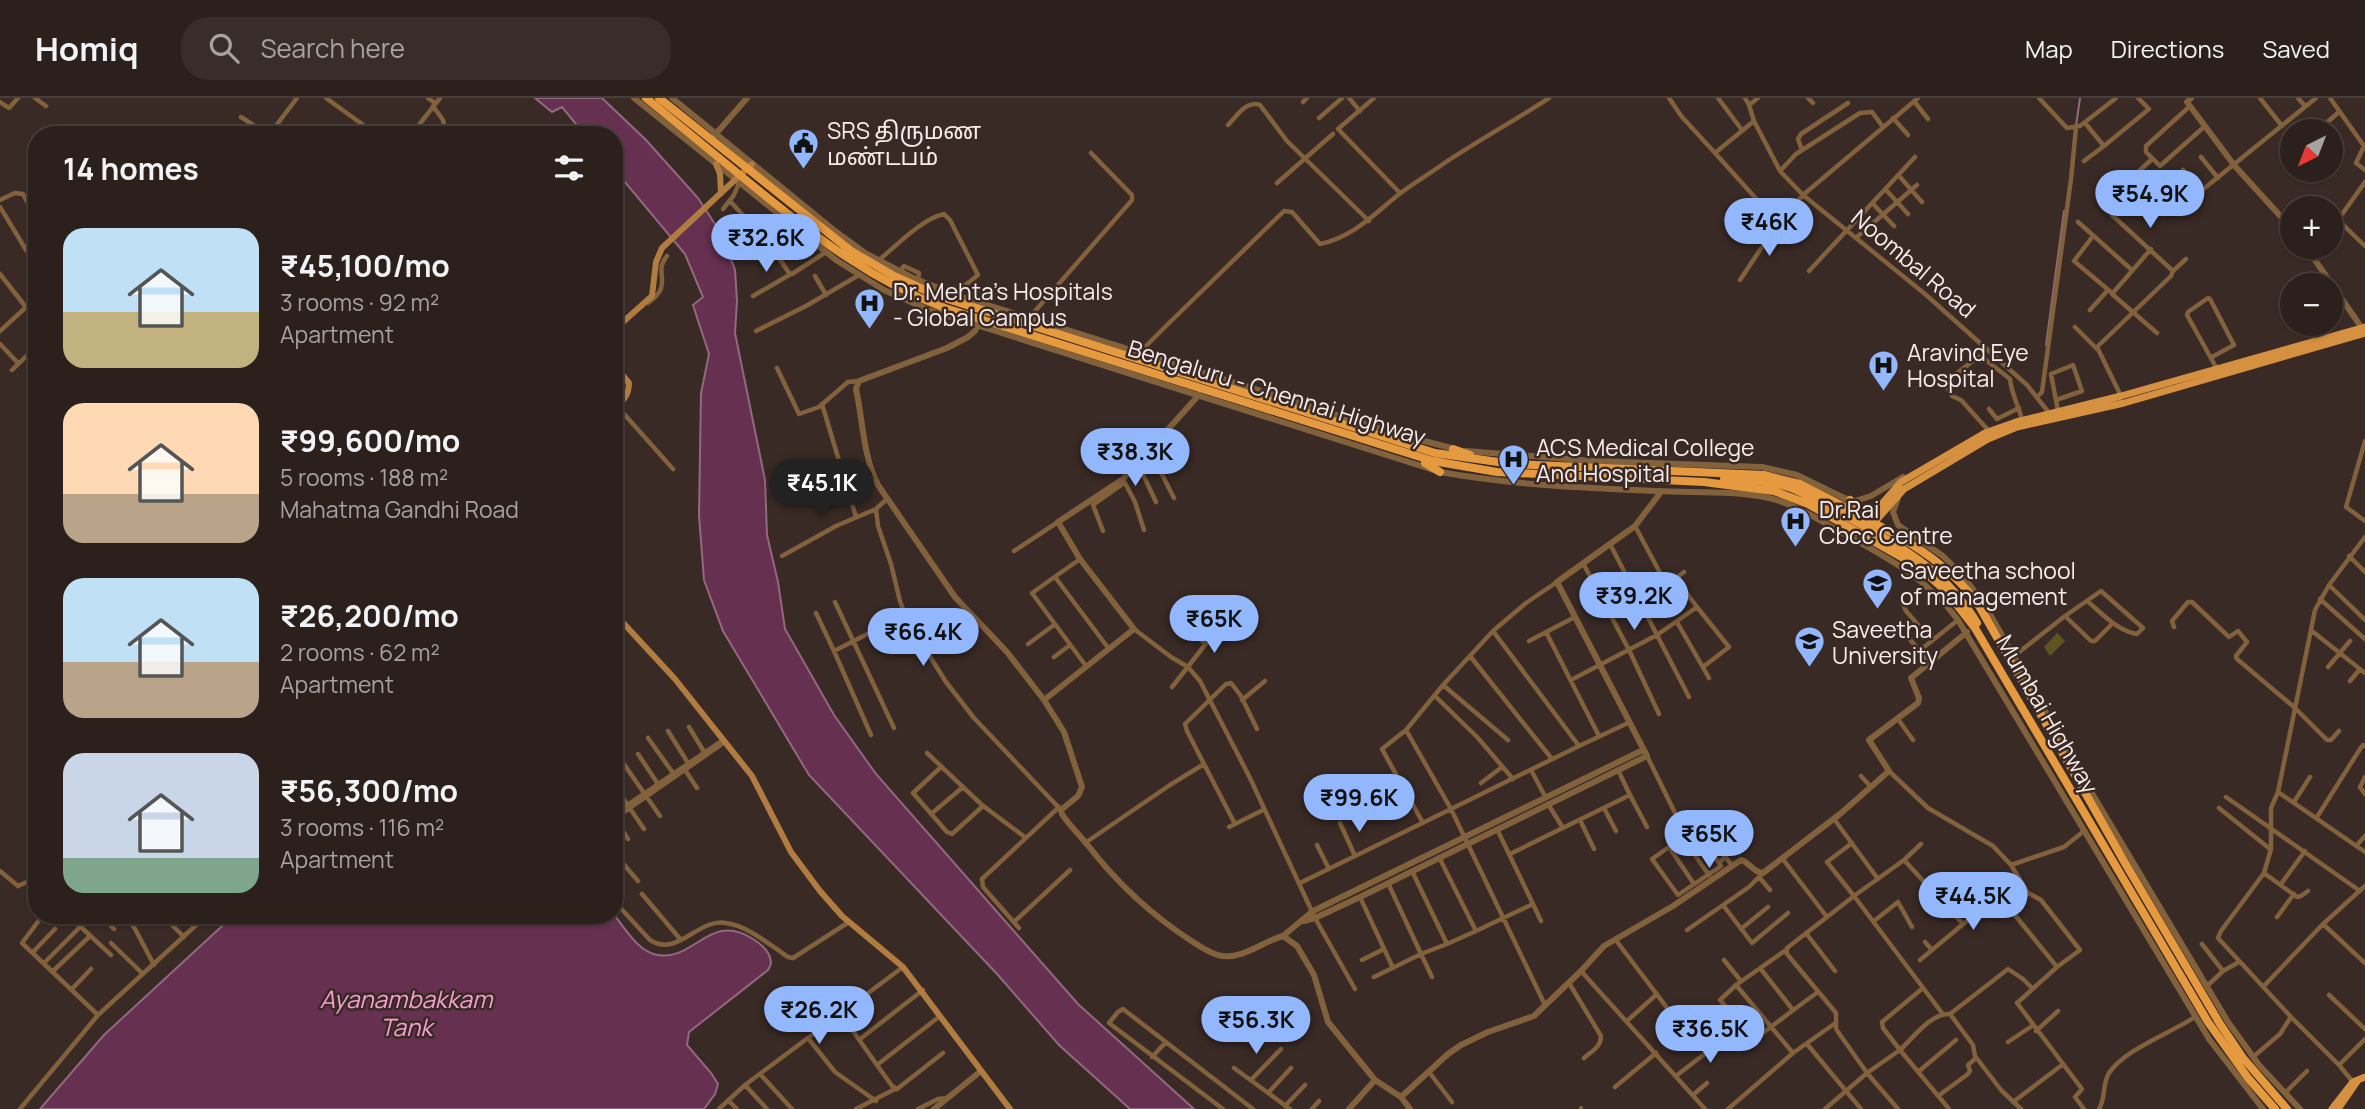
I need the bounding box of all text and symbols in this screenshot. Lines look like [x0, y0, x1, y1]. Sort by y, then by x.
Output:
search box [181, 17, 671, 80]
text: Homiq [35, 26, 139, 71]
icon: search [205, 29, 243, 67]
text: Search here [261, 30, 405, 66]
text: Map [2025, 32, 2073, 65]
text: Directions [2111, 32, 2224, 65]
text: Saved [2262, 32, 2330, 65]
place label: SRS திருமண மண்டபம் [827, 114, 981, 172]
north arrow [2280, 119, 2343, 182]
map controls [2280, 119, 2343, 336]
public building icon: SRS திருமண மண்டபம் [787, 126, 821, 170]
text: 14 homes [63, 148, 199, 189]
icon: filters [550, 149, 588, 187]
pin: ₹54.9K [2093, 170, 2207, 230]
text: ₹54.9K [2111, 177, 2189, 209]
button: + [2280, 196, 2343, 259]
pin: ₹46K [1728, 198, 1810, 258]
street label: Noombal Road [1845, 201, 1983, 325]
text: ₹46K [1740, 205, 1798, 237]
pin: ₹32.6K [709, 214, 823, 274]
text: ₹32.6K [727, 221, 805, 253]
text: ₹45,100/mo [280, 245, 450, 286]
icon: home [119, 256, 203, 340]
button: − [2280, 273, 2343, 336]
place label: Dr. Mehta's Hospitals - Global Campus [893, 275, 1113, 333]
text: 3 rooms · 92 m² [280, 286, 439, 318]
hospital icon: Dr. Mehta's Hospitals - Global Campus [853, 287, 887, 331]
text: Apartment [280, 318, 394, 350]
street label: Bengaluru - Chennai Highway [1124, 331, 1430, 453]
place label: Aravind Eye Hospital [1907, 336, 2029, 394]
hospital icon: Aravind Eye Hospital [1867, 348, 1901, 392]
text: ₹99,600/mo [280, 420, 460, 461]
pin: ₹38.3K [1078, 428, 1192, 488]
icon: home [119, 431, 203, 515]
place label: ACS Medical College And Hospital [1536, 431, 1755, 489]
text: ₹38.3K [1097, 435, 1173, 467]
hospital icon: ACS Medical College And Hospital [1496, 443, 1530, 487]
pin: ₹45.1K [765, 460, 879, 519]
text: 5 rooms · 188 m² [280, 461, 448, 493]
text: ₹45.1K [787, 466, 857, 498]
text: Mahatma Gandhi Road [280, 493, 519, 525]
place label: Dr.Rai Cbcc Centre [1819, 493, 1953, 551]
hospital icon: Dr.Rai Cbcc Centre [1779, 505, 1813, 549]
place label: Saveetha school of management [1900, 554, 2076, 612]
school or university icon: Saveetha school of management [1860, 566, 1894, 610]
pin: ₹39.2K [1577, 573, 1691, 632]
text: ₹39.2K [1595, 579, 1673, 611]
text: ₹26,200/mo [280, 595, 459, 636]
pin: ₹65K [1173, 596, 1255, 655]
text: ₹65K [1186, 602, 1242, 634]
icon: home [119, 606, 203, 690]
pin: ₹66.4K [866, 608, 980, 668]
place label: Saveetha University [1832, 613, 1938, 671]
text: ₹66.4K [884, 615, 962, 647]
school or university icon: Saveetha University [1792, 625, 1826, 669]
street label: Mumbai Highway [1990, 629, 2106, 799]
text: 2 rooms · 62 m² [280, 636, 440, 668]
text: Apartment [280, 668, 394, 700]
text: ₹56,300/mo [280, 770, 458, 811]
pin: ₹99.6K [1302, 774, 1416, 834]
icon: home [119, 781, 203, 865]
text: ₹99.6K [1320, 781, 1398, 813]
pin: ₹65K [1668, 810, 1750, 870]
text: 3 rooms · 116 m² [280, 811, 444, 843]
text: ₹65K [1681, 817, 1737, 849]
text: Apartment [280, 843, 394, 875]
pin: ₹44.5K [1916, 872, 2030, 932]
text: ₹44.5K [1935, 879, 2011, 911]
water label: Ayanambakkam Tank [320, 982, 494, 1043]
pin: ₹26.2K [762, 986, 876, 1046]
text: ₹26.2K [780, 993, 858, 1025]
pin: ₹56.3K [1199, 996, 1313, 1056]
text: ₹56.3K [1217, 1003, 1295, 1035]
pin: ₹36.5K [1653, 1006, 1767, 1065]
text: ₹36.5K [1671, 1012, 1749, 1044]

